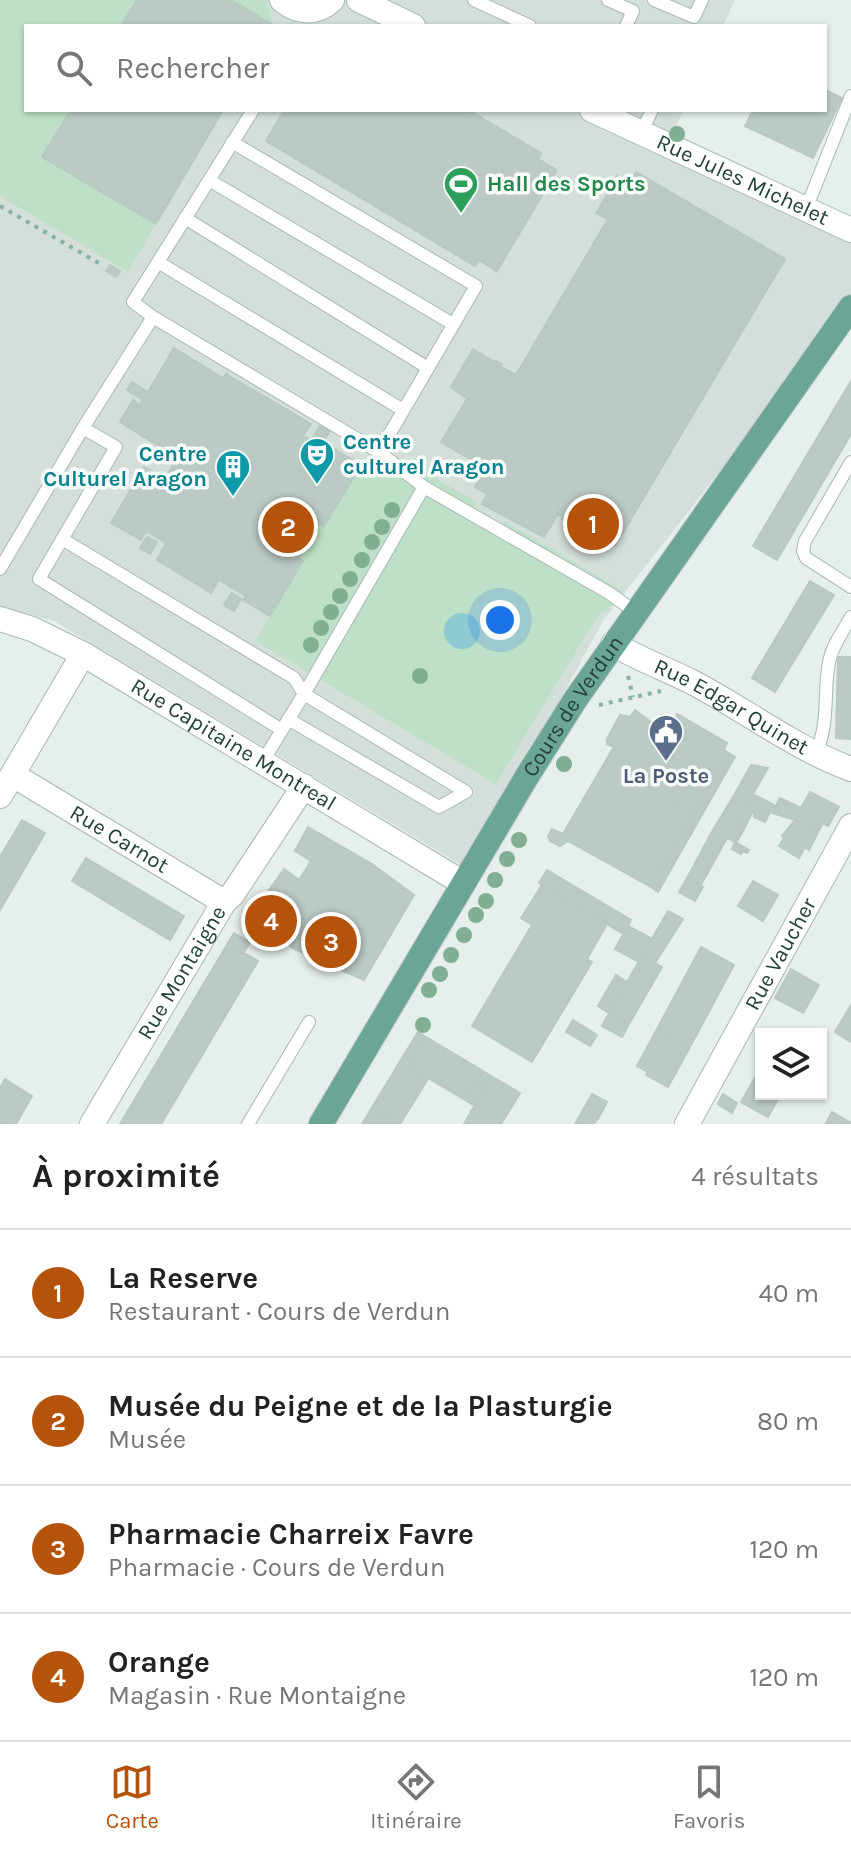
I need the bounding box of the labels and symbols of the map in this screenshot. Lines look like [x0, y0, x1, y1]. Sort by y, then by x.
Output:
street label: Rue Jules Michelet [652, 129, 833, 231]
sports icon: Hall des Sports [442, 165, 480, 215]
place label: Hall des Sports [487, 171, 646, 197]
place label: Centre culturel Aragon [343, 429, 504, 480]
theatre icon: Centre culturel Aragon [298, 436, 336, 486]
place label: Centre Culturel Aragon [43, 441, 207, 492]
building icon: Centre Culturel Aragon [214, 448, 252, 498]
pin: 1 [567, 494, 619, 554]
pin: 2 [262, 497, 314, 557]
your location [480, 600, 520, 640]
street label: Cours de Verdun [517, 631, 629, 782]
street label: Rue Edgar Quinet [650, 653, 813, 761]
street label: Rue Capitaine Montreal [126, 673, 341, 816]
public building icon: La Poste [647, 713, 685, 763]
place label: La Poste [623, 763, 709, 789]
street label: Rue Carnot [65, 799, 173, 879]
pin: 4 [245, 891, 297, 951]
street label: Rue Vaucher [739, 893, 822, 1015]
street label: Rue Montaigne [132, 901, 232, 1044]
pin: 3 [305, 912, 357, 972]

